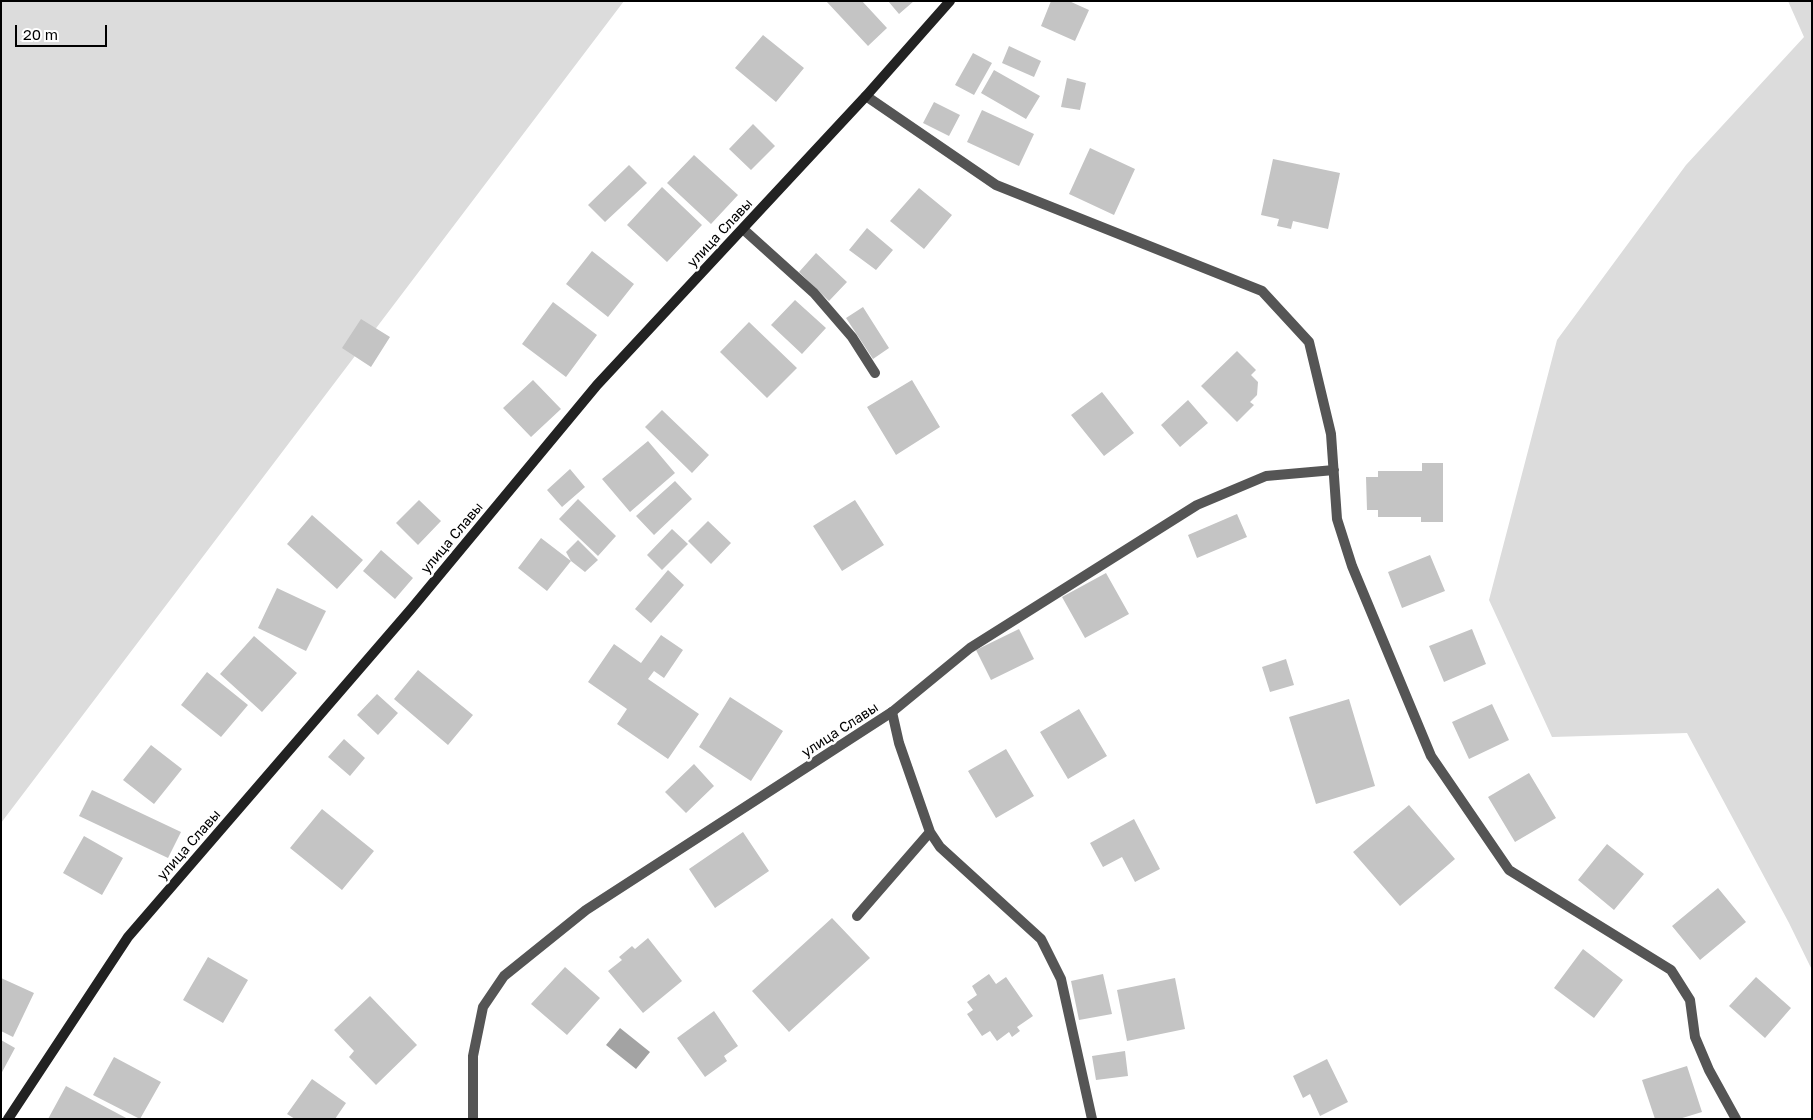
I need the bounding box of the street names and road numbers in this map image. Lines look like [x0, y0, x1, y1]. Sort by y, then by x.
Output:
street label: улица Славы [684, 195, 756, 271]
street label: улица Славы [417, 499, 487, 577]
street label: улица Славы [799, 699, 881, 761]
street label: улица Славы [154, 806, 224, 884]

